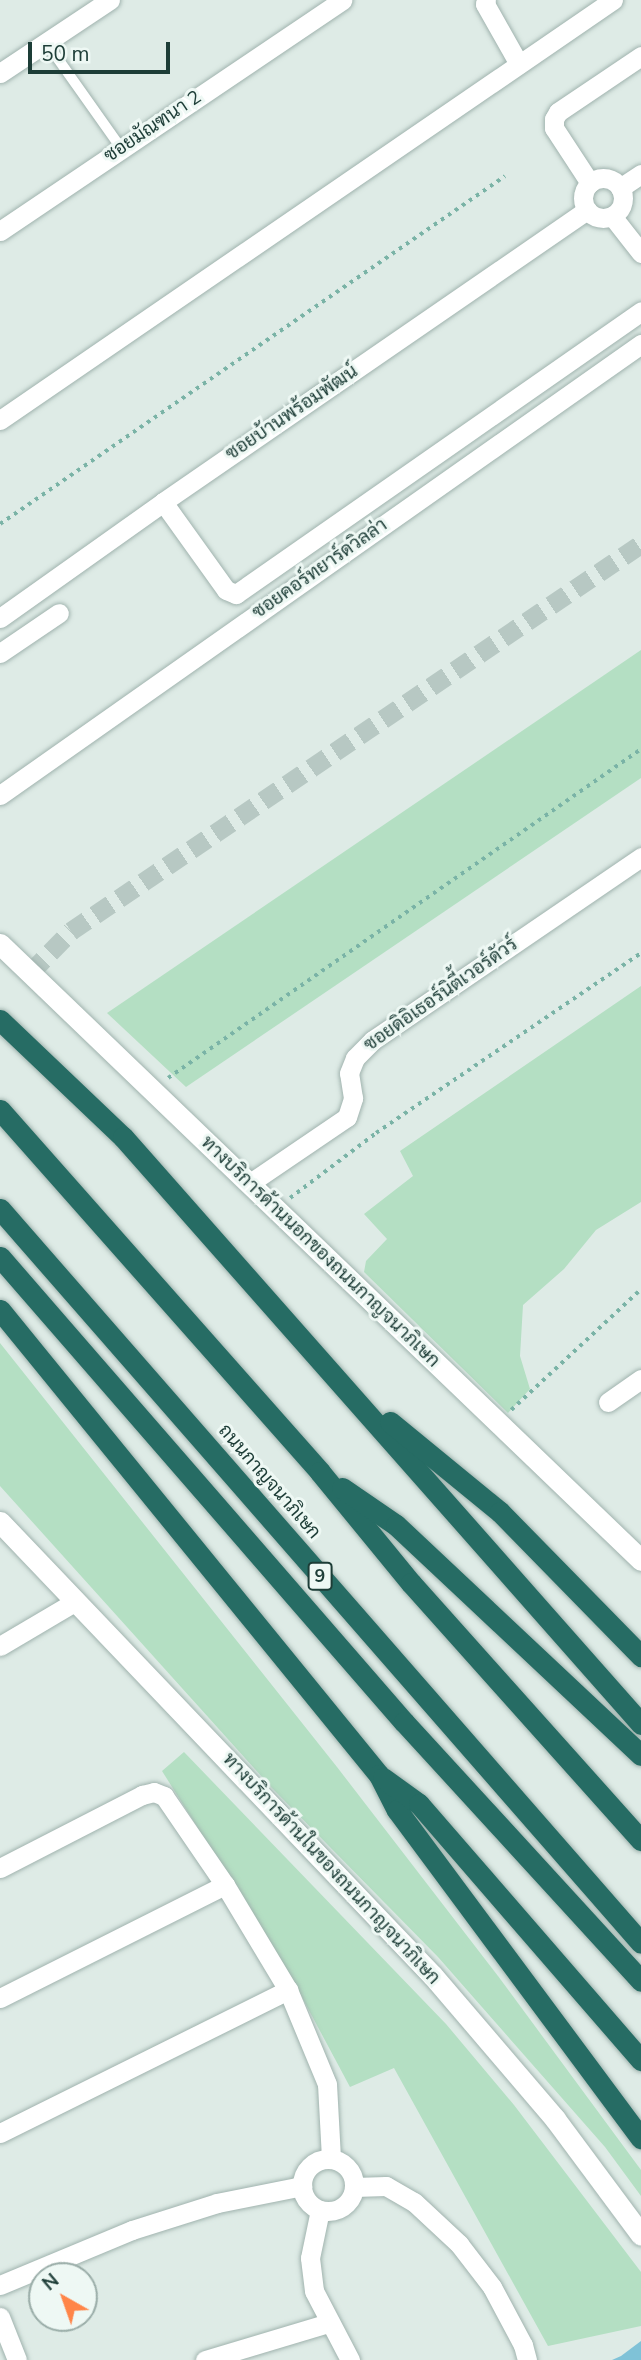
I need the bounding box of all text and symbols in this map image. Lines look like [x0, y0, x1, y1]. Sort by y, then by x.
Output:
scale bar [32, 28, 173, 72]
text: 50 m [41, 40, 90, 68]
street label: ซอยมัณฑนา 2 [100, 86, 206, 168]
street label: ซอยบ้านพร้อมพัฒน์ [222, 360, 362, 466]
street label: ซอยคอร์ทยาร์ดวิลล่า [248, 514, 392, 624]
street label: ซอยดิอิเธอร์นิตี้เวอร์ดัวร์ [360, 933, 522, 1057]
street label: ทางบริการด้านนอกของถนนกาญจนาภิเษก [196, 1131, 444, 1373]
street label: ถนนกาญจนาภิเษก [213, 1420, 325, 1544]
road number: 9 [306, 1562, 334, 1590]
street label: ทางบริการด้านในของถนนกาญจนาภิเษก [217, 1748, 445, 1990]
north arrow [28, 2262, 98, 2332]
text: N [37, 2268, 65, 2297]

